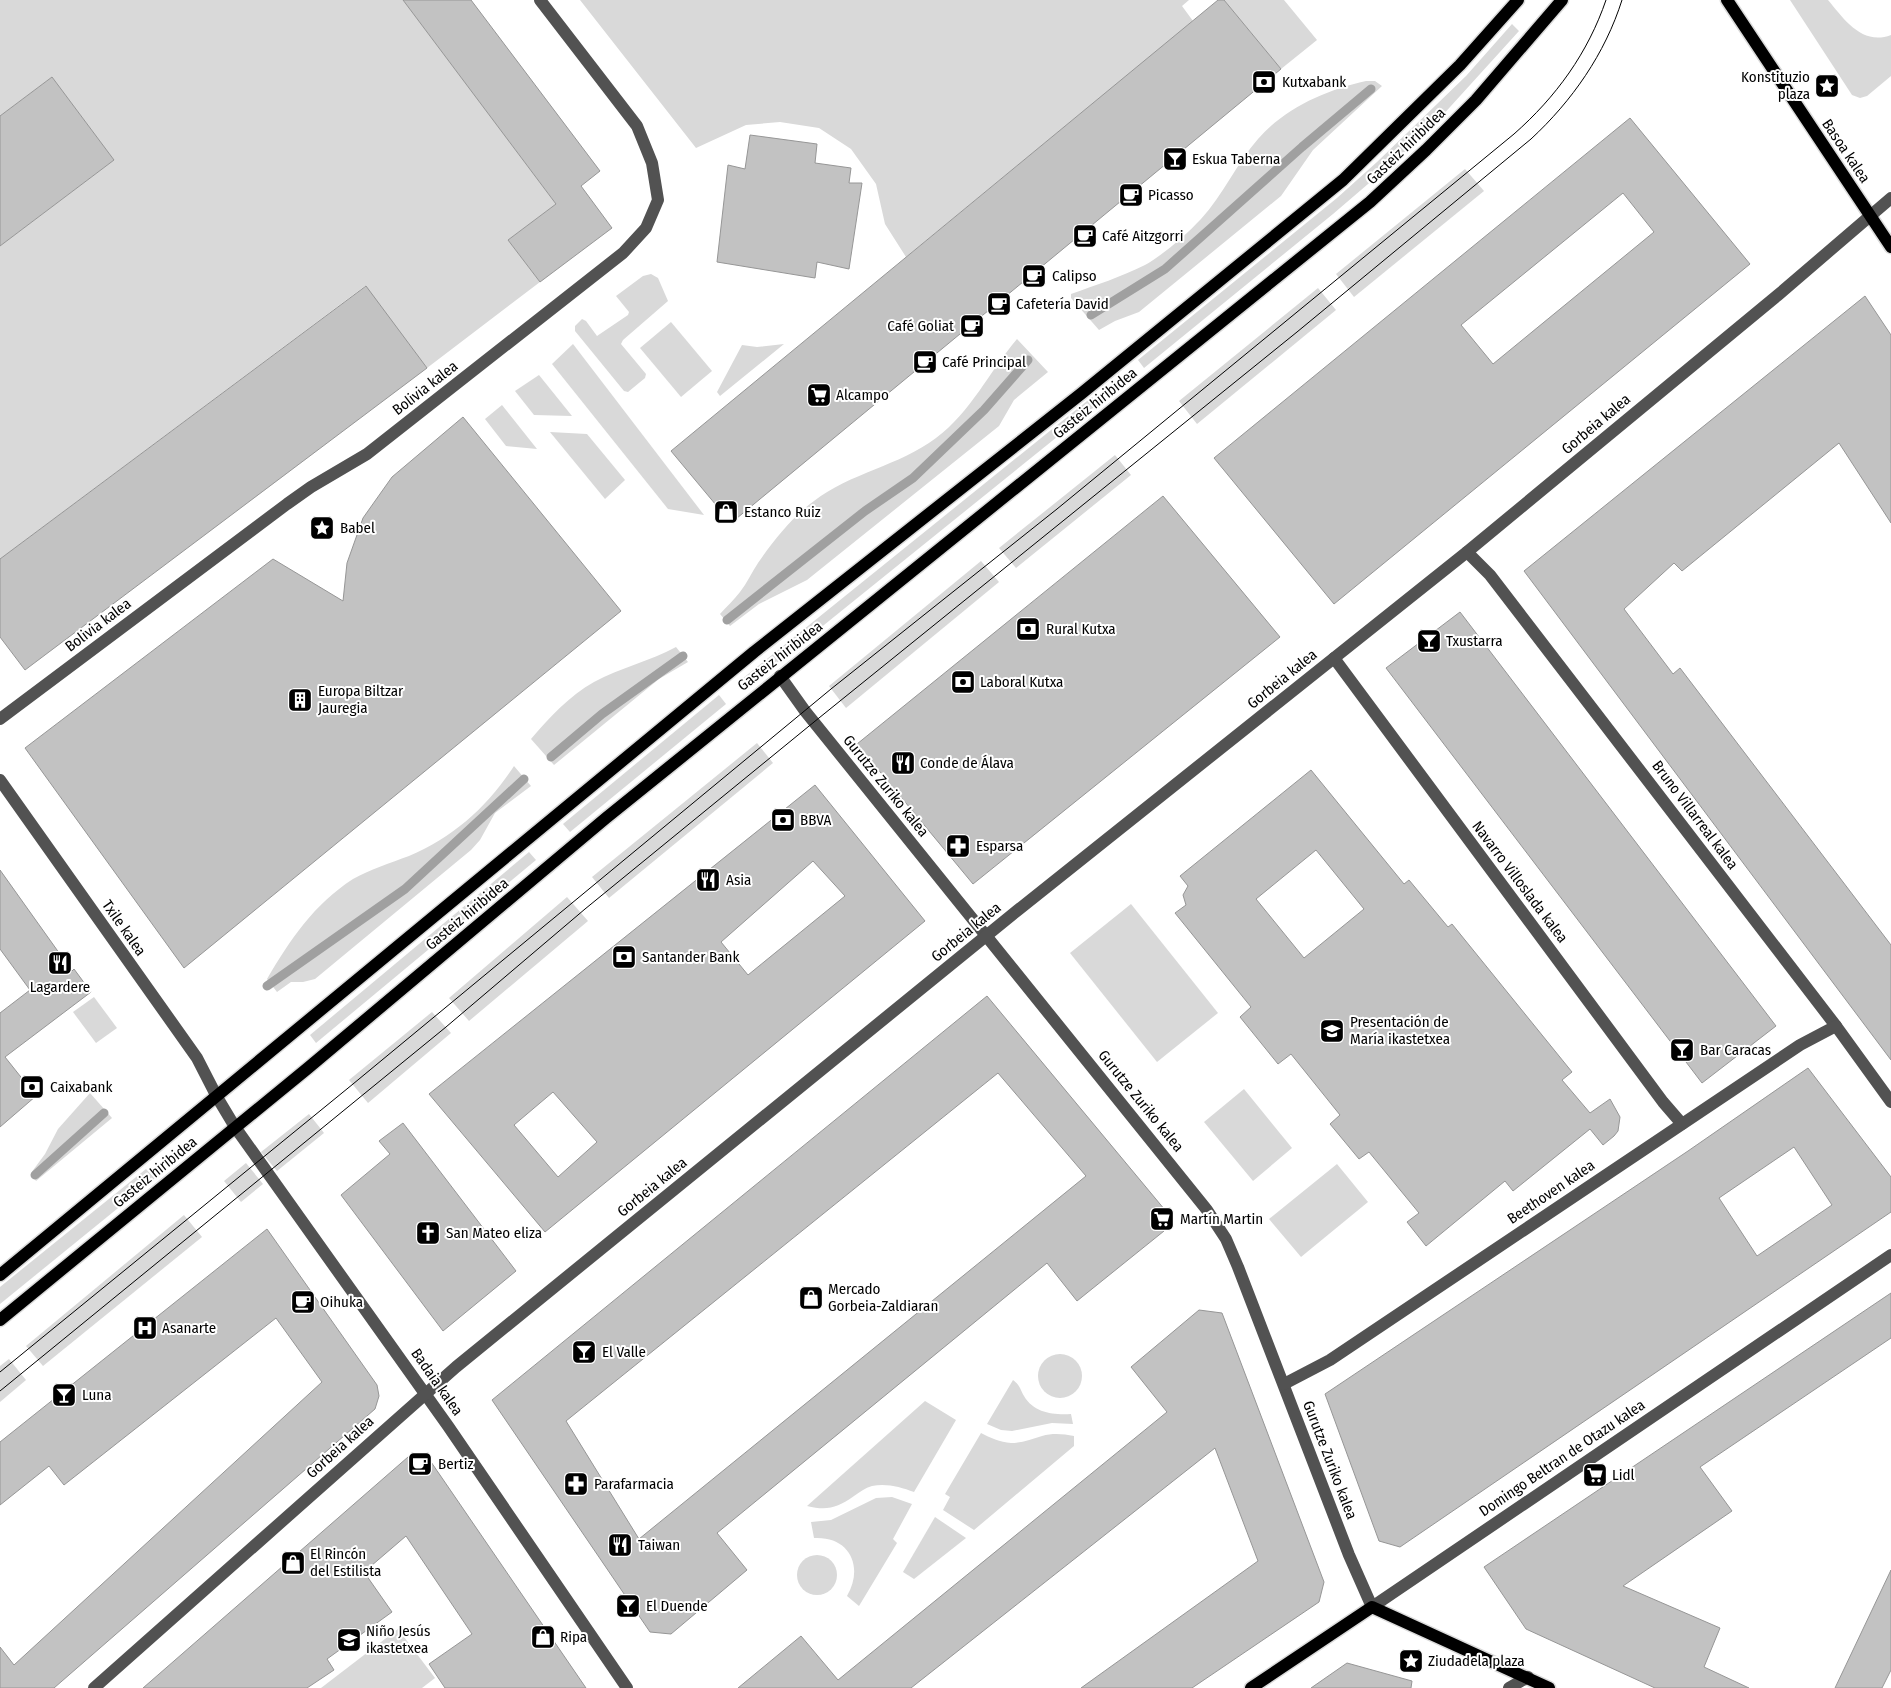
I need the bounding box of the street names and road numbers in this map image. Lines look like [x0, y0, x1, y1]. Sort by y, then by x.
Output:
street label: Gasteiz hiribidea [1363, 104, 1449, 188]
street label: Basoa kalea [1818, 116, 1874, 186]
street label: Bolivia kalea [389, 357, 461, 419]
street label: Gasteiz hiribidea [1049, 364, 1141, 442]
street label: Gorbeia kalea [1558, 390, 1634, 458]
street label: Bolivia kalea [62, 594, 134, 656]
street label: Gasteiz hiribidea [734, 617, 826, 695]
street label: Gorbeia kalea [1244, 645, 1320, 713]
street label: Gurutze Zuriko kalea [839, 732, 933, 840]
street label: Bruno Villarreal kalea [1648, 757, 1742, 873]
street label: Navarro Villoslada kalea [1468, 818, 1572, 946]
street label: Gasteiz hiribidea [422, 874, 512, 954]
street label: Txile kalea [98, 897, 150, 959]
street label: Gorbeia kalea [928, 898, 1004, 966]
street label: Gurutze Zuriko kalea [1094, 1047, 1188, 1155]
street label: Gasteiz hiribidea [109, 1133, 201, 1211]
street label: Gorbeia kalea [614, 1153, 690, 1221]
street label: Beethoven kalea [1504, 1156, 1598, 1228]
street label: Badaia kalea [407, 1345, 467, 1419]
street label: Domingo Beltran de Otazu kalea [1476, 1396, 1648, 1520]
street label: Gurutze Zuriko kalea [1299, 1398, 1361, 1522]
street label: Gorbeia kalea [303, 1412, 377, 1482]

